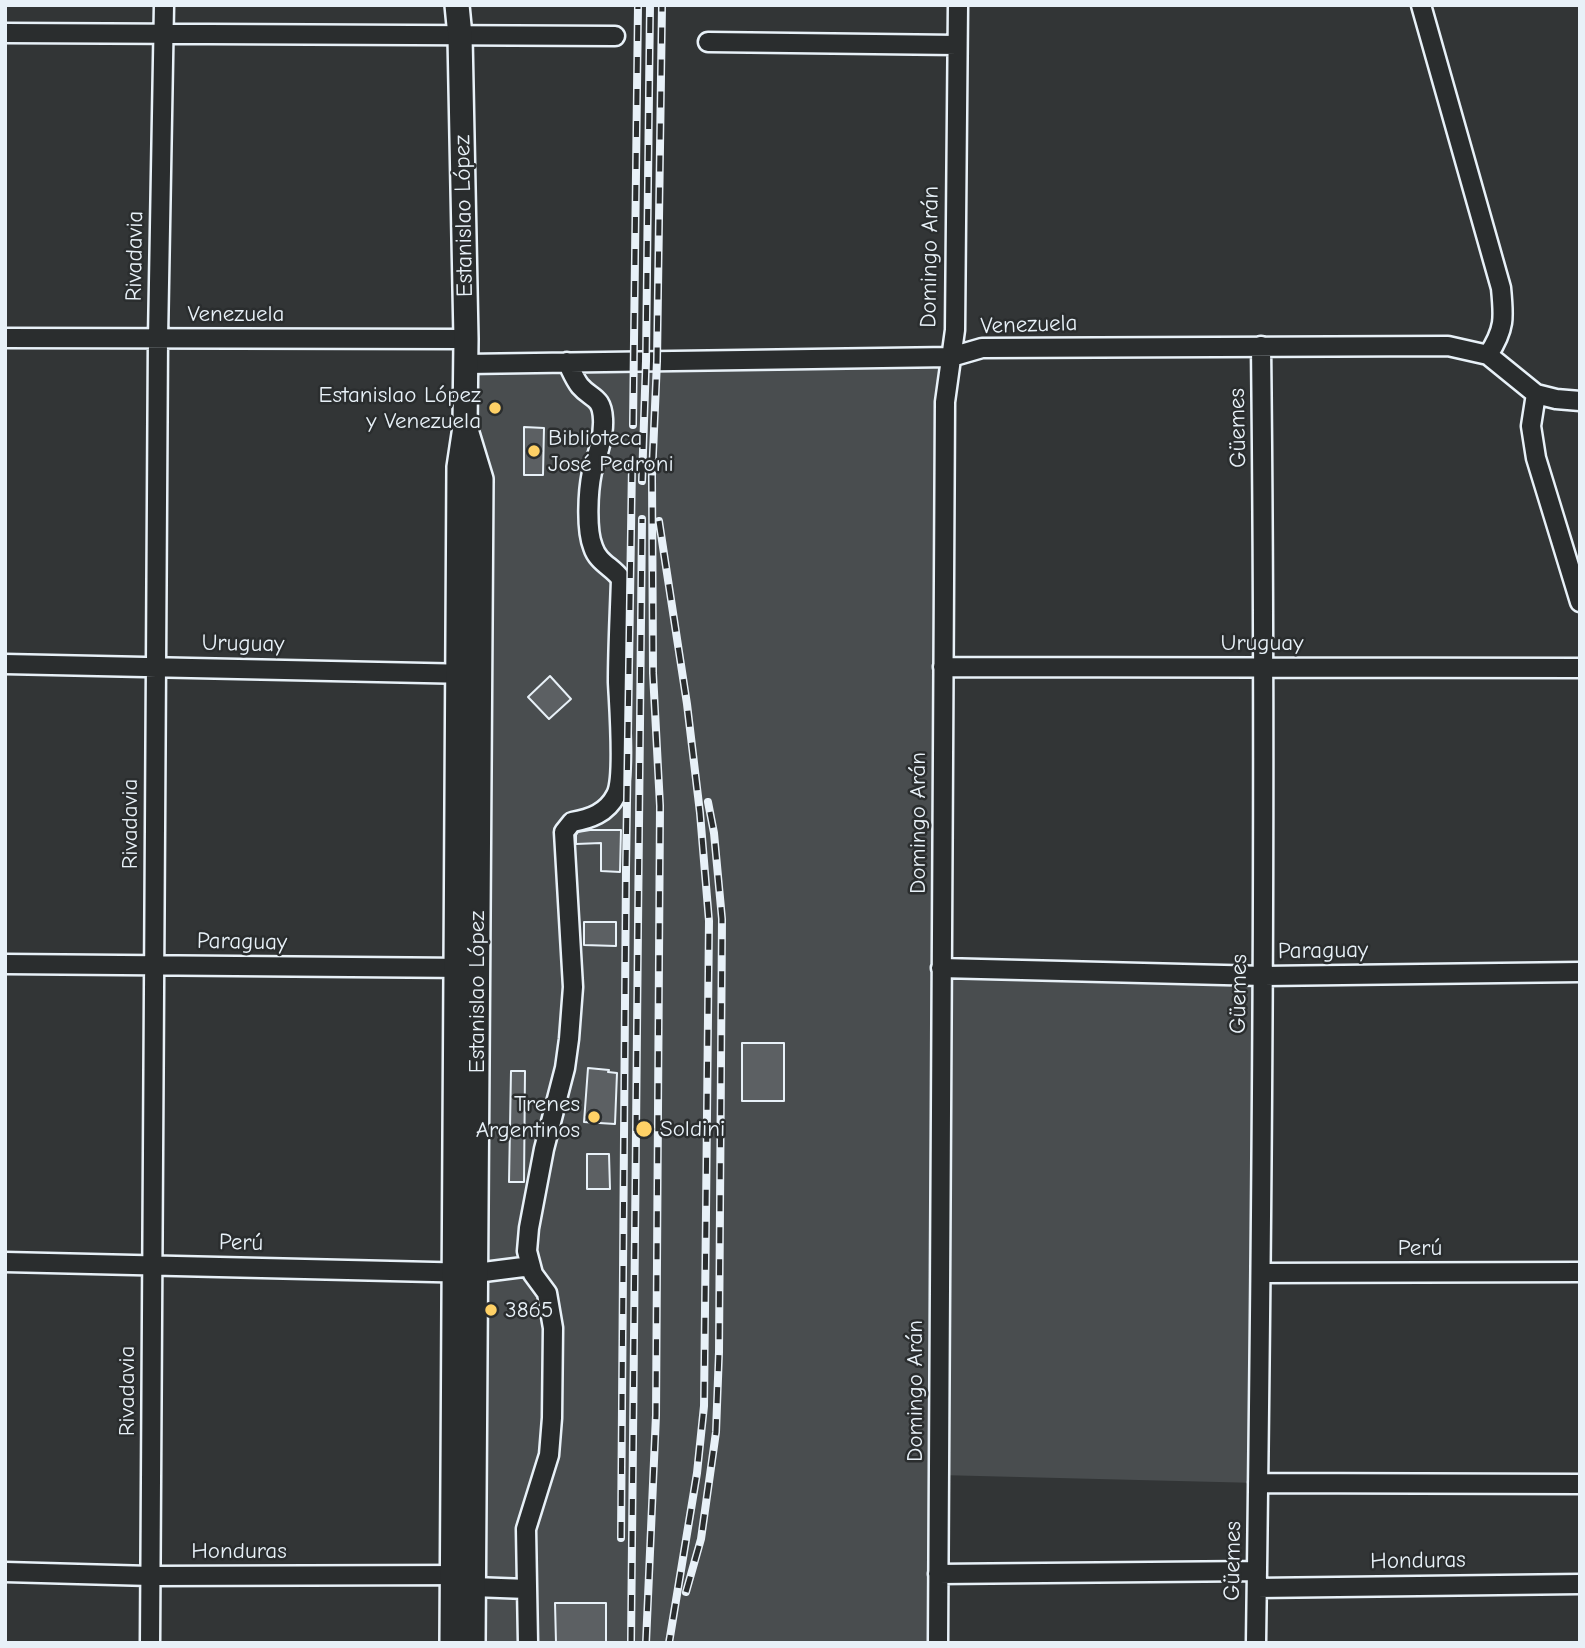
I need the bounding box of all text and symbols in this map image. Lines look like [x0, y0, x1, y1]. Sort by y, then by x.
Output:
street label: Estanislao López [449, 135, 479, 297]
street label: Domingo Arán [915, 186, 945, 328]
street label: Rivadavia [120, 210, 150, 302]
street label: Venezuela [188, 300, 284, 328]
street label: Venezuela [980, 310, 1078, 340]
place label: Estanislao López y Venezuela [319, 381, 481, 435]
street label: Güemes [1224, 388, 1252, 468]
marker: Estanislao López y Venezuela [487, 400, 503, 416]
place label: Biblioteca José Pedroni [548, 424, 674, 478]
marker: Biblioteca José Pedroni [526, 443, 542, 459]
street label: Uruguay [201, 629, 285, 659]
street label: Uruguay [1221, 629, 1303, 657]
street label: Domingo Arán [904, 752, 932, 894]
street label: Rivadavia [116, 779, 144, 869]
street label: Estanislao López [463, 911, 491, 1073]
street label: Paraguay [197, 927, 287, 957]
street label: Paraguay [1278, 936, 1368, 966]
street label: Güemes [1225, 954, 1253, 1034]
place label: Trenes Argentinos [476, 1090, 580, 1144]
marker: Trenes Argentinos [586, 1109, 602, 1125]
place label: Soldini [660, 1115, 725, 1143]
marker: Soldini [634, 1119, 654, 1139]
street label: Perú [219, 1229, 263, 1257]
street label: Perú [1398, 1234, 1442, 1262]
place label: 3865 [505, 1296, 553, 1324]
marker: 3865 [483, 1302, 499, 1318]
street label: Domingo Arán [901, 1320, 929, 1462]
street label: Rivadavia [113, 1346, 141, 1436]
street label: Güemes [1219, 1521, 1247, 1601]
street label: Honduras [191, 1537, 287, 1565]
street label: Honduras [1370, 1546, 1466, 1576]

